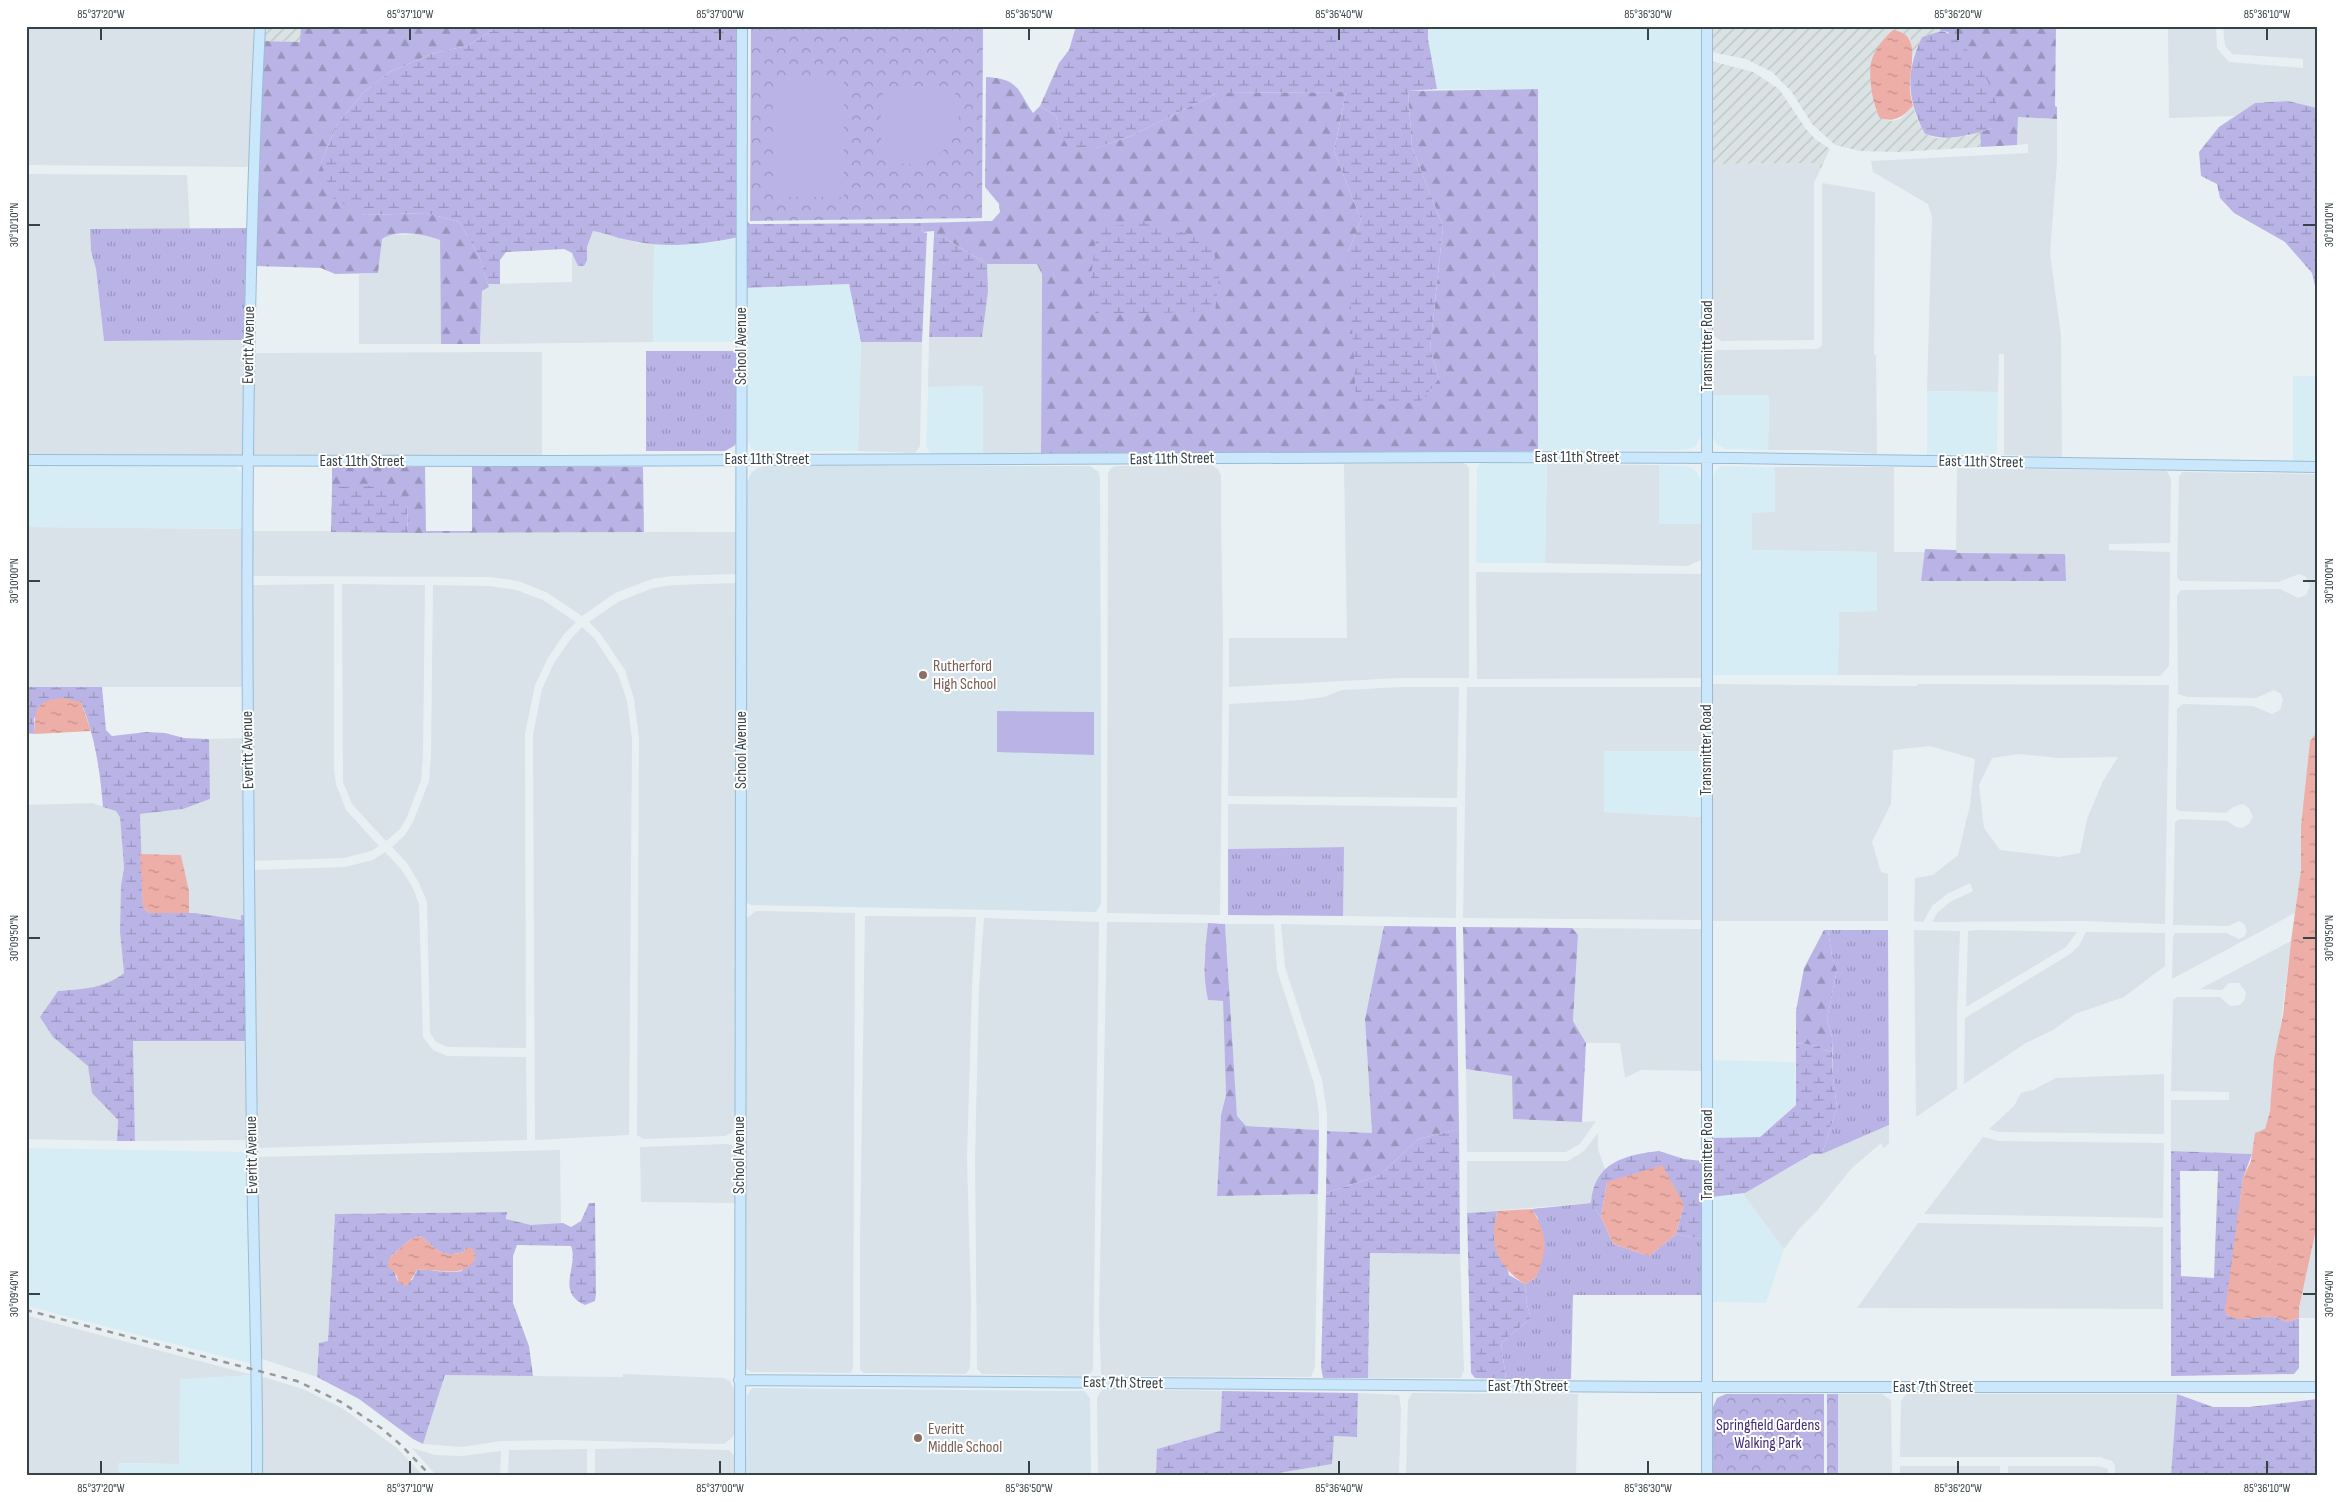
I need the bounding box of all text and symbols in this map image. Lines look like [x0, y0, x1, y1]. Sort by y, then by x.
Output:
text: 85°37'20"W [77, 7, 125, 22]
text: 85°37'10"W [387, 7, 433, 22]
text: 85°37'00"W [696, 7, 744, 22]
text: 85°36'50"W [1005, 7, 1053, 22]
text: 85°36'40"W [1315, 7, 1363, 22]
text: 85°36'30"W [1624, 7, 1672, 22]
text: 85°36'20"W [1934, 7, 1982, 22]
text: 85°36'10"W [2244, 7, 2291, 22]
text: 30°10'10"N [7, 203, 22, 247]
text: 30°10'10"N [2322, 203, 2337, 247]
street label: Transmitter Road [1698, 300, 1717, 392]
street label: Everitt Avenue [239, 306, 259, 384]
street label: School Avenue [732, 307, 751, 385]
street label: East 11th Street [1535, 448, 1620, 467]
street label: East 11th Street [1129, 449, 1215, 469]
street label: East 11th Street [725, 450, 810, 469]
street label: East 11th Street [320, 452, 405, 471]
street label: East 11th Street [1938, 452, 2024, 472]
text: 30°10'00"N [7, 558, 22, 604]
text: 30°10'00"N [2322, 558, 2337, 604]
place label: Rutherford High School [933, 657, 996, 694]
marker: Rutherford High School [917, 669, 929, 681]
street label: Transmitter Road [1697, 704, 1716, 796]
street label: Everitt Avenue [238, 711, 258, 789]
street label: School Avenue [732, 711, 751, 789]
text: 30°09'50"N [7, 915, 22, 961]
text: 30°09'50"N [2322, 915, 2337, 961]
street label: Transmitter Road [1698, 1109, 1717, 1201]
street label: Everitt Avenue [242, 1116, 262, 1194]
street label: School Avenue [730, 1116, 749, 1194]
text: 30°09'40"N [7, 1271, 22, 1317]
text: 30°09'40"N [2322, 1271, 2337, 1317]
street label: East 7th Street [1083, 1373, 1163, 1393]
street label: East 7th Street [1488, 1377, 1568, 1396]
street label: East 7th Street [1893, 1378, 1973, 1397]
park label: Springfield Gardens Walking Park [1716, 1416, 1820, 1453]
place label: Everitt Middle School [928, 1420, 1002, 1457]
marker: Everitt Middle School [912, 1432, 924, 1444]
text: 85°37'20"W [77, 1481, 125, 1496]
text: 85°37'10"W [387, 1481, 433, 1496]
text: 85°37'00"W [696, 1481, 744, 1496]
text: 85°36'50"W [1005, 1481, 1053, 1496]
text: 85°36'40"W [1315, 1481, 1363, 1496]
text: 85°36'30"W [1624, 1481, 1672, 1496]
text: 85°36'20"W [1934, 1481, 1982, 1496]
text: 85°36'10"W [2244, 1481, 2291, 1496]

